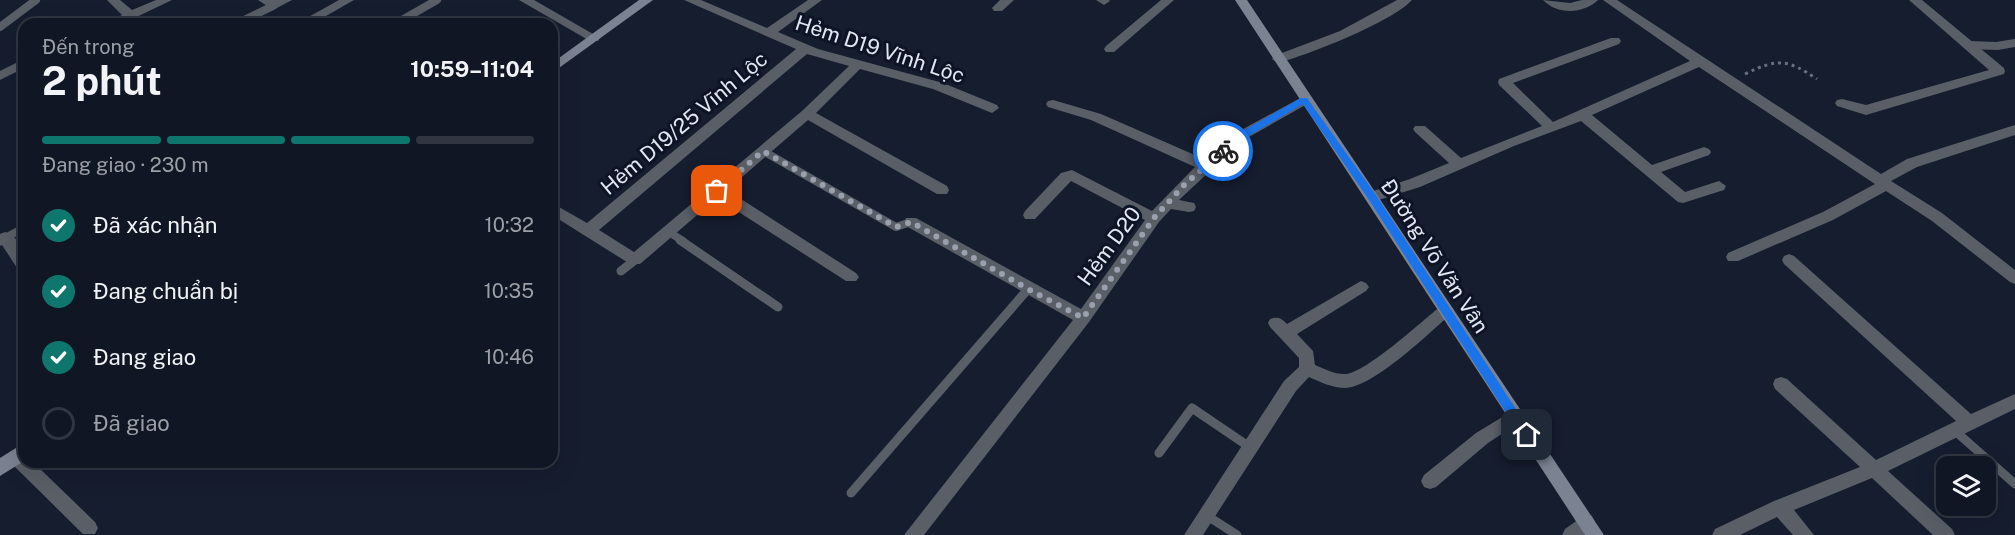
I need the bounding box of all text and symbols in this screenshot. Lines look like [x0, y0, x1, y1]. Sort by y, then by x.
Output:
street label: Hẻm D19 Vĩnh Lộc [792, 10, 968, 88]
text: Đến trong [42, 35, 135, 59]
street label: Hẻm D19/25 Vĩnh Lộc [596, 46, 772, 200]
text: 10:59–11:04 [410, 56, 534, 82]
text: 2 phút [42, 58, 162, 104]
courier [1193, 121, 1253, 181]
icon: bike [1207, 135, 1240, 168]
text: Đang giao · 230 m [42, 153, 209, 177]
pin [691, 165, 742, 216]
icon: bag [700, 174, 733, 207]
street label: Đường Võ Văn Vân [1376, 174, 1494, 338]
street label: Hẻm D20 [1072, 202, 1146, 290]
icon: check [42, 209, 75, 242]
text: Đã xác nhận [93, 212, 218, 238]
text: 10:32 [485, 213, 534, 237]
icon: check [42, 275, 75, 308]
text: Đang chuẩn bị [93, 278, 238, 304]
text: 10:35 [484, 279, 534, 303]
icon: check [42, 341, 75, 374]
text: Đang giao [93, 344, 196, 370]
text: 10:46 [484, 345, 534, 369]
pin [1501, 409, 1552, 460]
text: Đã giao [93, 410, 170, 436]
icon: home [1510, 418, 1543, 451]
map controls [1936, 456, 1996, 516]
button: layers [1936, 456, 1996, 516]

